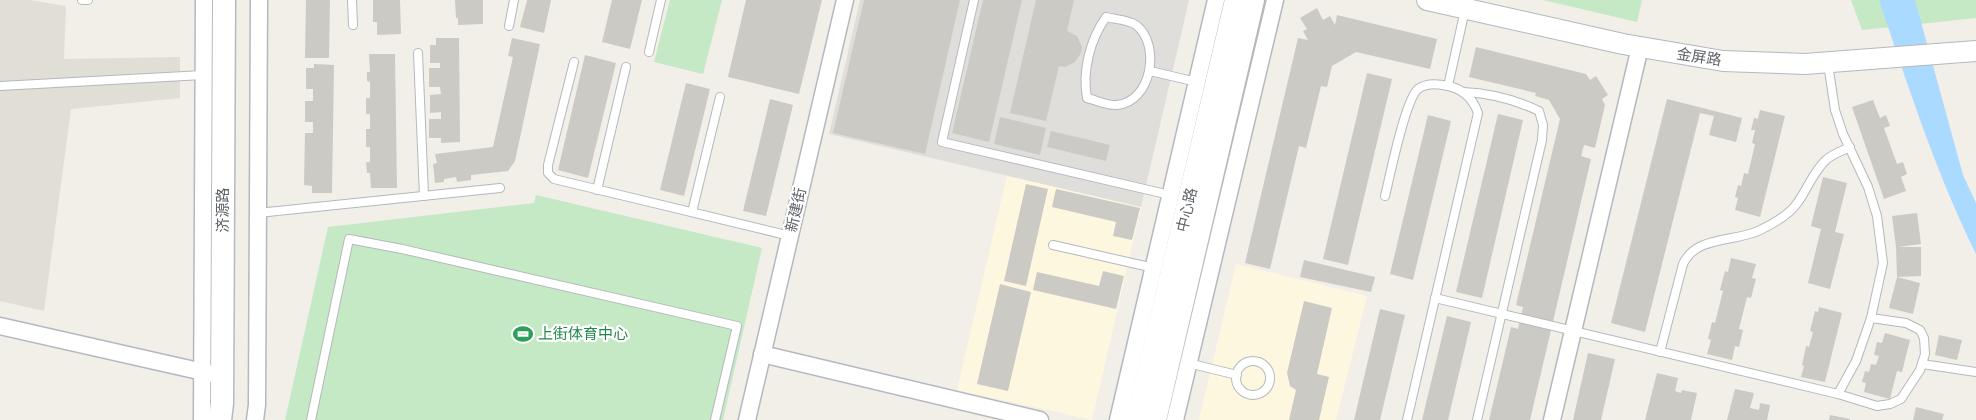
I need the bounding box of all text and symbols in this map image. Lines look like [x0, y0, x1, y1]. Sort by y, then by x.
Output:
street label: 金屏路 [1675, 42, 1723, 71]
street label: 新建街 [779, 185, 812, 234]
street label: 中心路 [1170, 185, 1203, 234]
street label: 济源路 [211, 187, 234, 233]
place label: 上街体育中心 [538, 322, 628, 345]
sports icon: 上街体育中心 [512, 323, 534, 345]

